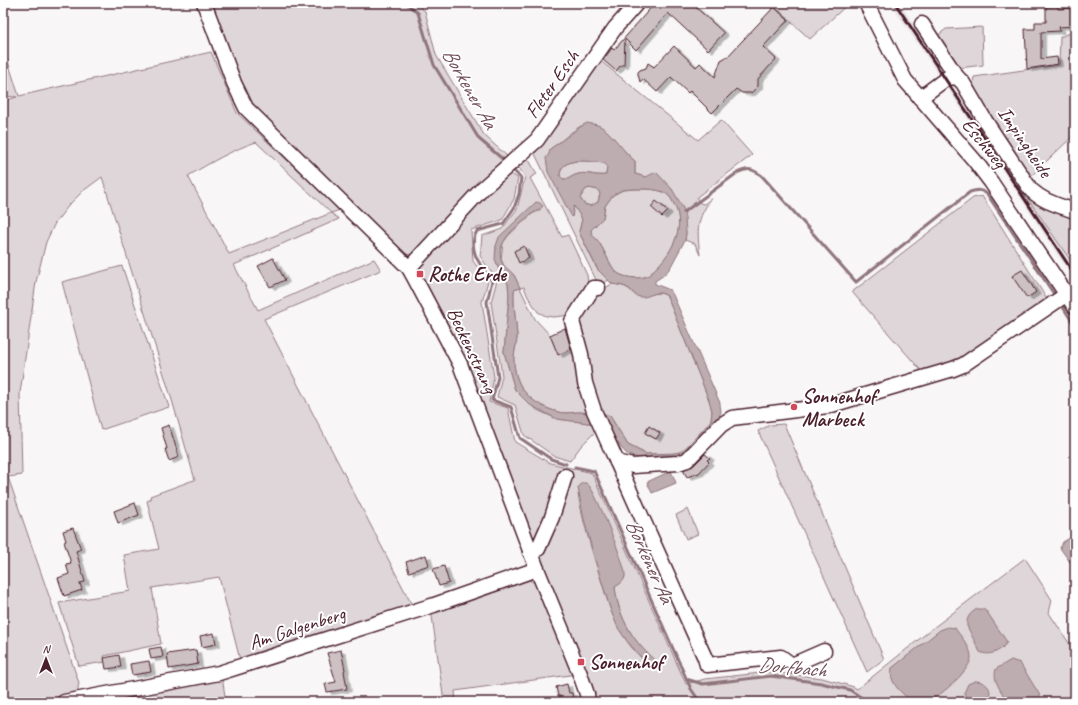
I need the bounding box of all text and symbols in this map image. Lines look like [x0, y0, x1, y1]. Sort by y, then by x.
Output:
water label: Borkener Aa [436, 43, 504, 135]
street label: Fleter Esch [519, 44, 585, 123]
street label: Impingheide [992, 102, 1059, 184]
street label: Eschweg [956, 113, 1013, 175]
place label: Rothe Erde [428, 262, 507, 287]
marker: Rothe Erde [415, 269, 425, 279]
street label: Beckenstrang [441, 303, 504, 399]
place label: Sonnenhof Marbeck [802, 384, 881, 432]
marker: Sonnenhof Marbeck [789, 402, 799, 412]
water label: Borkener Aa [620, 515, 681, 609]
street label: Am Galgenberg [246, 600, 349, 655]
north arrow [26, 639, 66, 679]
text: N [43, 642, 52, 656]
place label: Sonnenhof [589, 650, 668, 675]
water label: Dorfbach [757, 651, 828, 683]
marker: Sonnenhof [576, 657, 586, 667]

